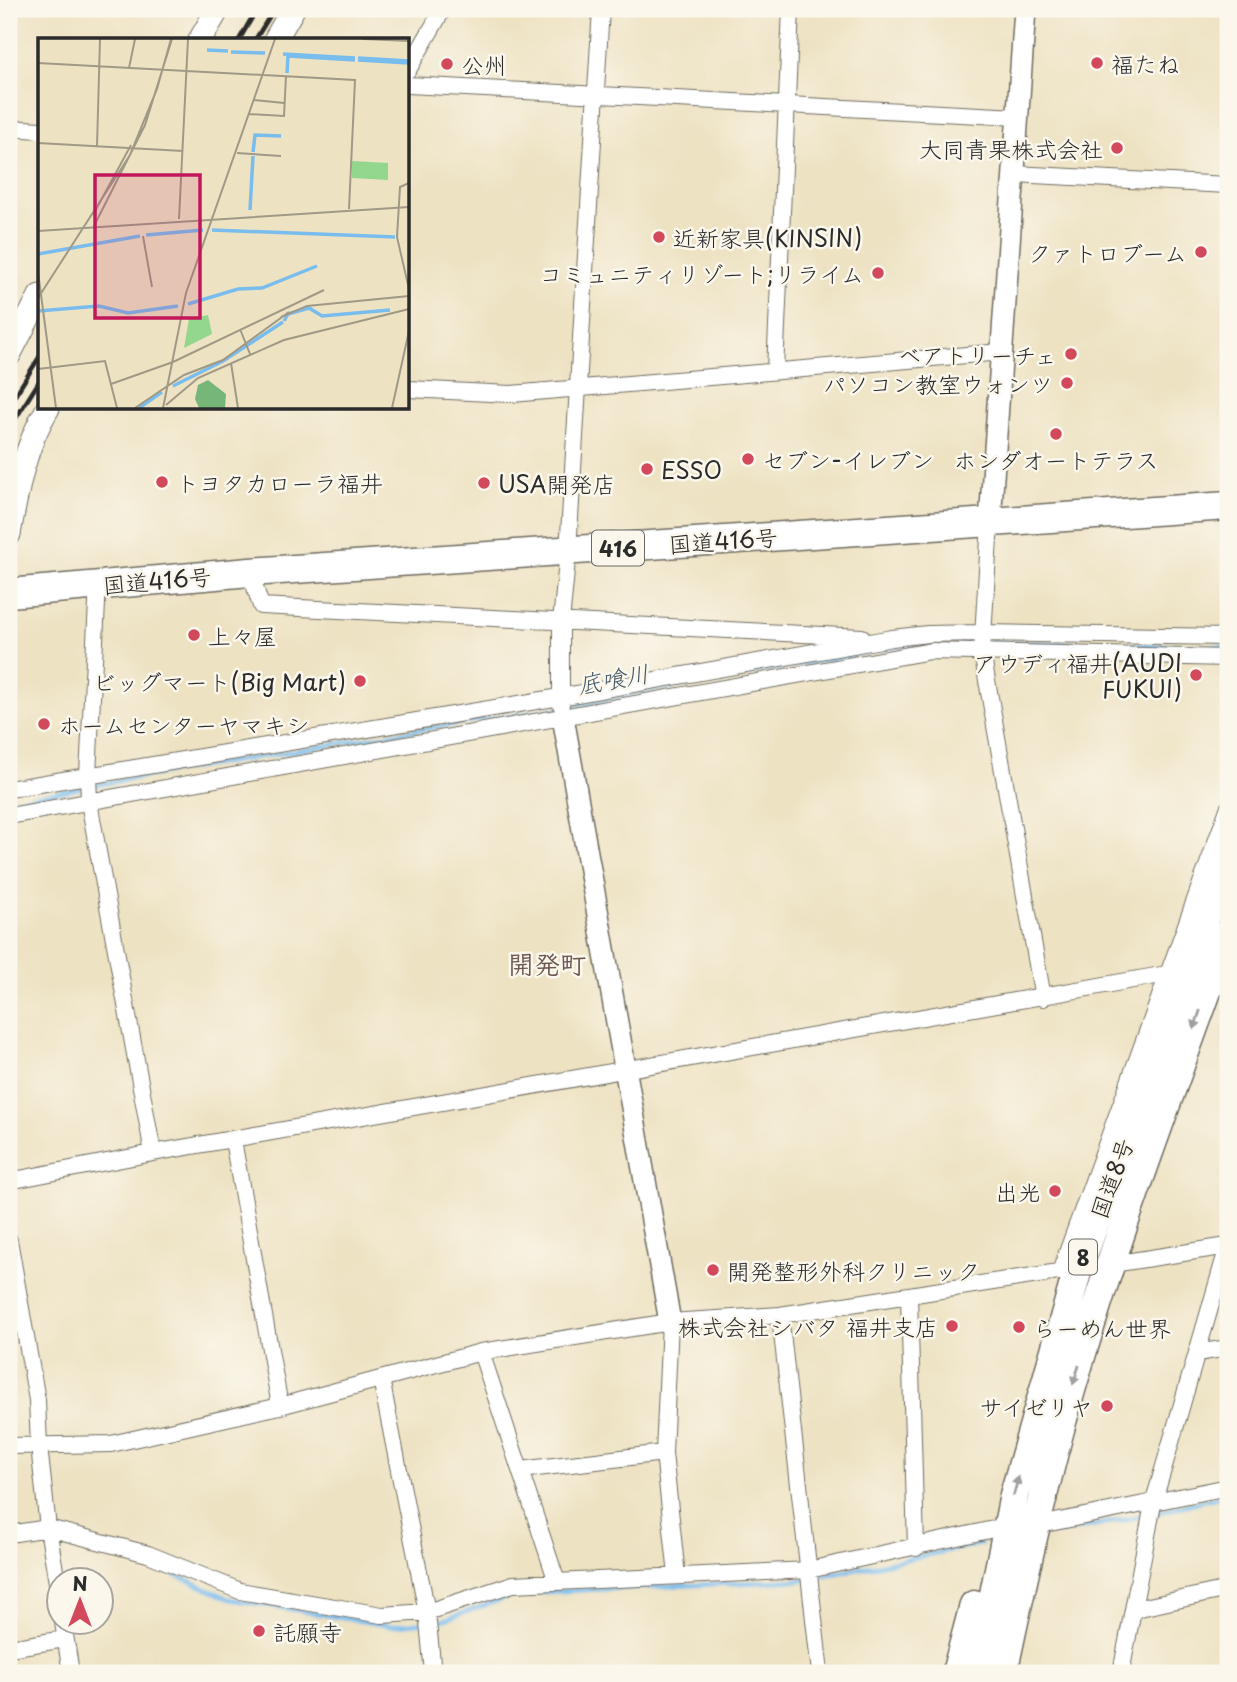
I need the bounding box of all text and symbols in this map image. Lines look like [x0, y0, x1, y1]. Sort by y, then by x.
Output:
inset map [38, 38, 410, 410]
place label: 福たね [1111, 46, 1180, 81]
place label: 公州 [461, 47, 507, 82]
marker: 福たね [1089, 55, 1105, 71]
marker: 公州 [439, 56, 455, 72]
place label: 大同青果株式会社 [919, 131, 1103, 166]
marker: 大同青果株式会社 [1109, 140, 1125, 156]
place label: 近新家具(KINSIN) [673, 220, 862, 255]
marker: 近新家具(KINSIN) [651, 229, 667, 245]
place label: クァトロブーム [1028, 235, 1187, 270]
marker: クァトロブーム [1193, 244, 1209, 260]
place label: コミュニティリゾート;リライム [539, 256, 864, 291]
marker: コミュニティリゾート;リライム [870, 265, 886, 281]
place label: ベアトリーチェ [898, 337, 1057, 372]
marker: ベアトリーチェ [1063, 346, 1079, 362]
place label: パソコン教室ウォンツ [823, 366, 1053, 401]
marker: パソコン教室ウォンツ [1059, 375, 1075, 391]
marker: ホンダオートテラス [1048, 426, 1064, 442]
place label: セブン-イレブン [762, 442, 934, 477]
place label: ホンダオートテラス [953, 442, 1159, 477]
marker: セブン-イレブン [740, 451, 756, 467]
place label: ESSO [661, 452, 722, 487]
marker: ESSO [639, 461, 655, 477]
place label: トヨタカローラ福井 [176, 465, 383, 500]
place label: USA開発店 [498, 466, 615, 501]
marker: トヨタカローラ福井 [154, 474, 170, 490]
marker: USA開発店 [476, 475, 492, 491]
street label: 国道416号 [667, 519, 779, 561]
road number: 416 [592, 530, 644, 566]
street label: 国道416号 [101, 558, 213, 602]
place label: 上々屋 [208, 618, 277, 653]
marker: 上々屋 [186, 627, 202, 643]
place label: アウディ福井(AUDI FUKUI) [973, 645, 1182, 706]
water label: 底喰川 [574, 654, 652, 702]
place label: ビッグマート(Big Mart) [93, 664, 346, 699]
marker: アウディ福井(AUDI FUKUI) [1188, 667, 1204, 683]
marker: ビッグマート(Big Mart) [352, 673, 368, 689]
place label: ホームセンターヤマキシ [58, 707, 309, 742]
marker: ホームセンターヤマキシ [36, 716, 52, 732]
district label: 開発町 [508, 944, 586, 983]
one-way arrow [1191, 1010, 1202, 1031]
street label: 国道8号 [1080, 1133, 1142, 1223]
place label: 出光 [995, 1174, 1041, 1209]
marker: 出光 [1047, 1183, 1063, 1199]
road number: 8 [1069, 1240, 1097, 1274]
place label: 開発整形外科クリニック [727, 1253, 980, 1288]
marker: 開発整形外科クリニック [705, 1262, 721, 1278]
place label: 株式会社シバタ 福井支店 [678, 1309, 938, 1344]
place label: らーめん世界 [1033, 1310, 1171, 1345]
marker: 株式会社シバタ 福井支店 [944, 1318, 960, 1334]
marker: らーめん世界 [1011, 1319, 1027, 1335]
one-way arrow [1070, 1364, 1081, 1385]
place label: サイゼリヤ [979, 1389, 1093, 1424]
marker: サイゼリヤ [1099, 1398, 1115, 1414]
one-way arrow [1011, 1475, 1022, 1497]
north arrow [46, 1566, 116, 1636]
text: N [72, 1569, 88, 1597]
place label: 託願寺 [273, 1614, 342, 1649]
marker: 託願寺 [251, 1623, 267, 1639]

